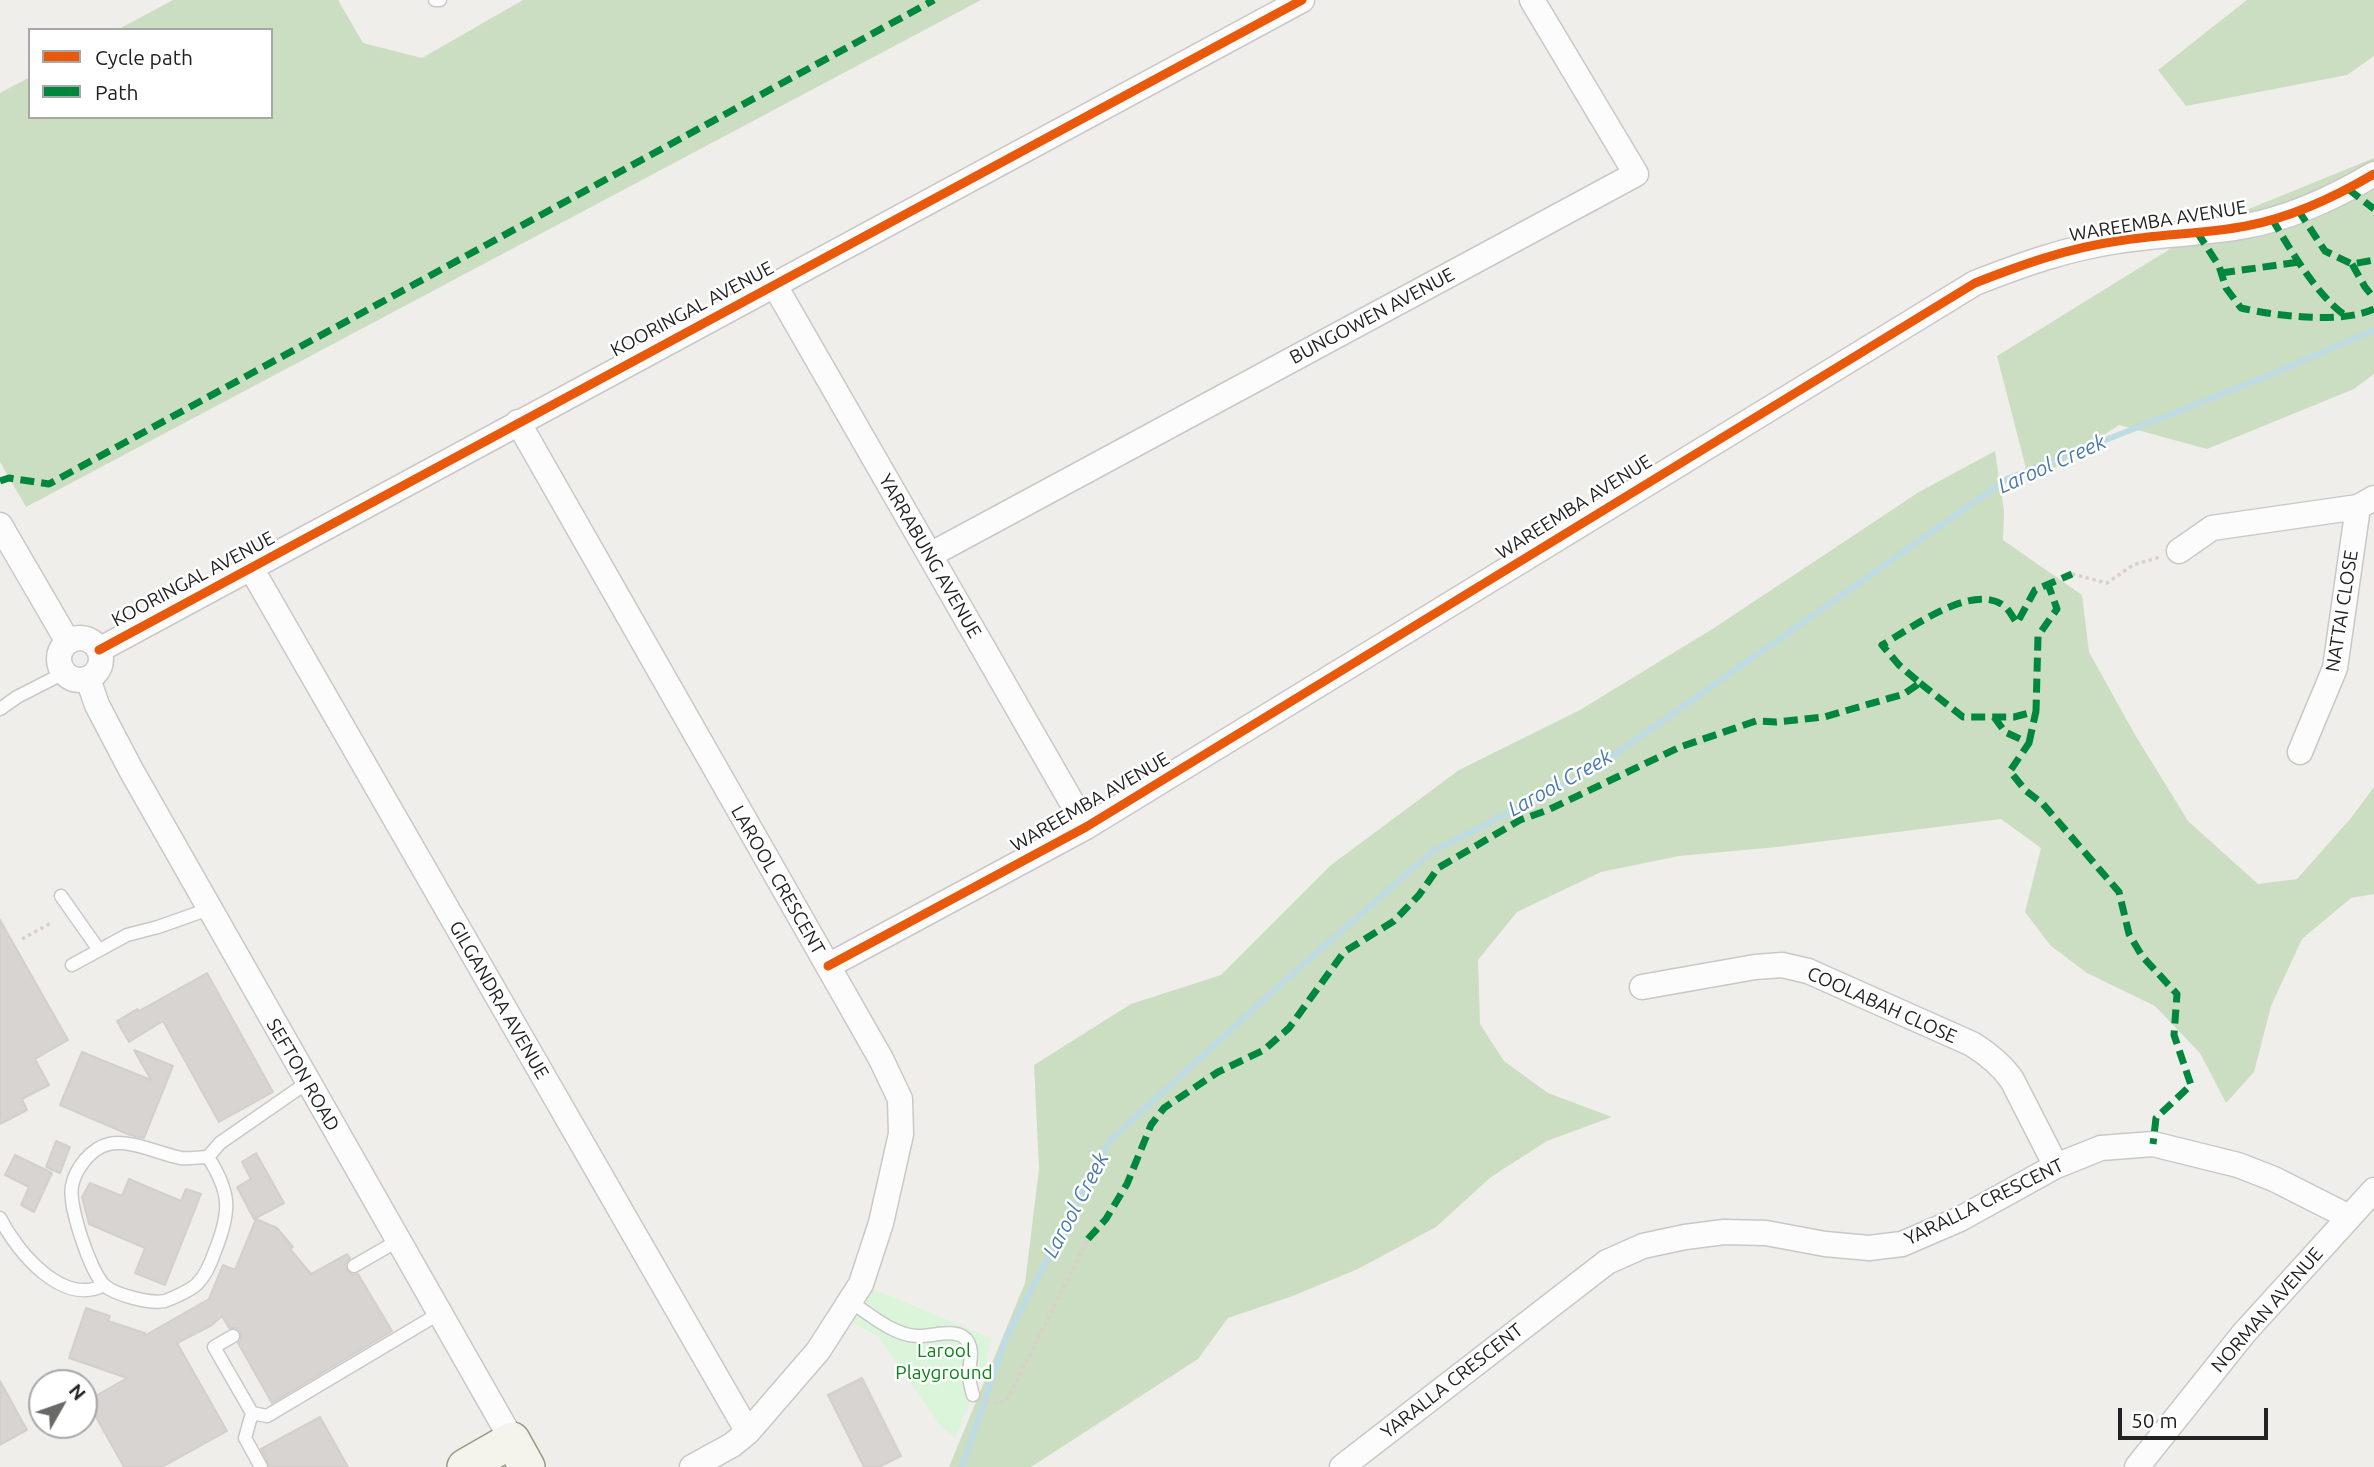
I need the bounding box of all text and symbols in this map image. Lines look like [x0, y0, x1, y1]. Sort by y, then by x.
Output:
legend [28, 28, 273, 119]
text: Cycle path [95, 45, 193, 69]
text: Path [95, 80, 138, 104]
street label: WAREEMBA AVENUE [2068, 196, 2248, 246]
street label: KOORINGAL AVENUE [607, 256, 777, 362]
street label: BUNGOWEN AVENUE [1286, 263, 1458, 369]
water label: Larool Creek [1994, 429, 2110, 499]
street label: WAREEMBA AVENUE [1492, 450, 1656, 564]
street label: YARRABUNG AVENUE [874, 470, 986, 642]
street label: KOORINGAL AVENUE [108, 526, 278, 632]
street label: NATTAI CLOSE [2321, 548, 2363, 674]
water label: Larool Creek [1503, 744, 1617, 822]
street label: WAREEMBA AVENUE [1007, 747, 1173, 857]
street label: LAROOL CRESCENT [726, 801, 830, 959]
street label: GILGANDRA AVENUE [444, 917, 554, 1083]
street label: COOLABAH CLOSE [1804, 962, 1960, 1048]
street label: SEFTON ROAD [262, 1015, 344, 1135]
water label: Larool Creek [1038, 1148, 1114, 1262]
street label: YARALLA CRESCENT [1901, 1154, 2067, 1250]
street label: NORMAN AVENUE [2206, 1243, 2328, 1377]
street label: YARALLA CRESCENT [1376, 1318, 1528, 1444]
park label: Larool Playground [895, 1340, 993, 1384]
north arrow [28, 1369, 98, 1439]
text: N [65, 1379, 91, 1404]
scale bar [2122, 1394, 2272, 1438]
text: 50 m [2131, 1408, 2178, 1432]

